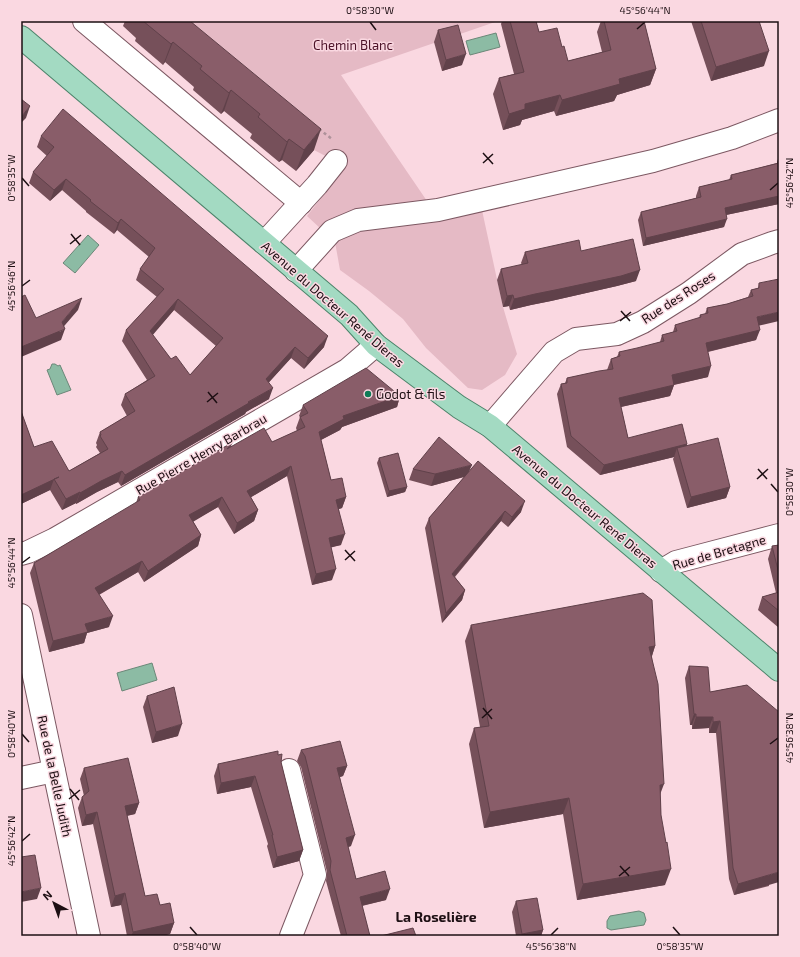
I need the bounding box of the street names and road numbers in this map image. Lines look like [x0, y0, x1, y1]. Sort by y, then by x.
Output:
street label: Avenue du Docteur René Dieras [258, 238, 408, 370]
street label: Rue des Roses [638, 267, 718, 327]
street label: Rue Pierre Henry Barbrau [133, 410, 269, 498]
street label: Avenue du Docteur René Dieras [509, 441, 661, 571]
street label: Rue de Bretagne [670, 531, 768, 573]
street label: Rue de la Belle Judith [34, 714, 76, 838]

